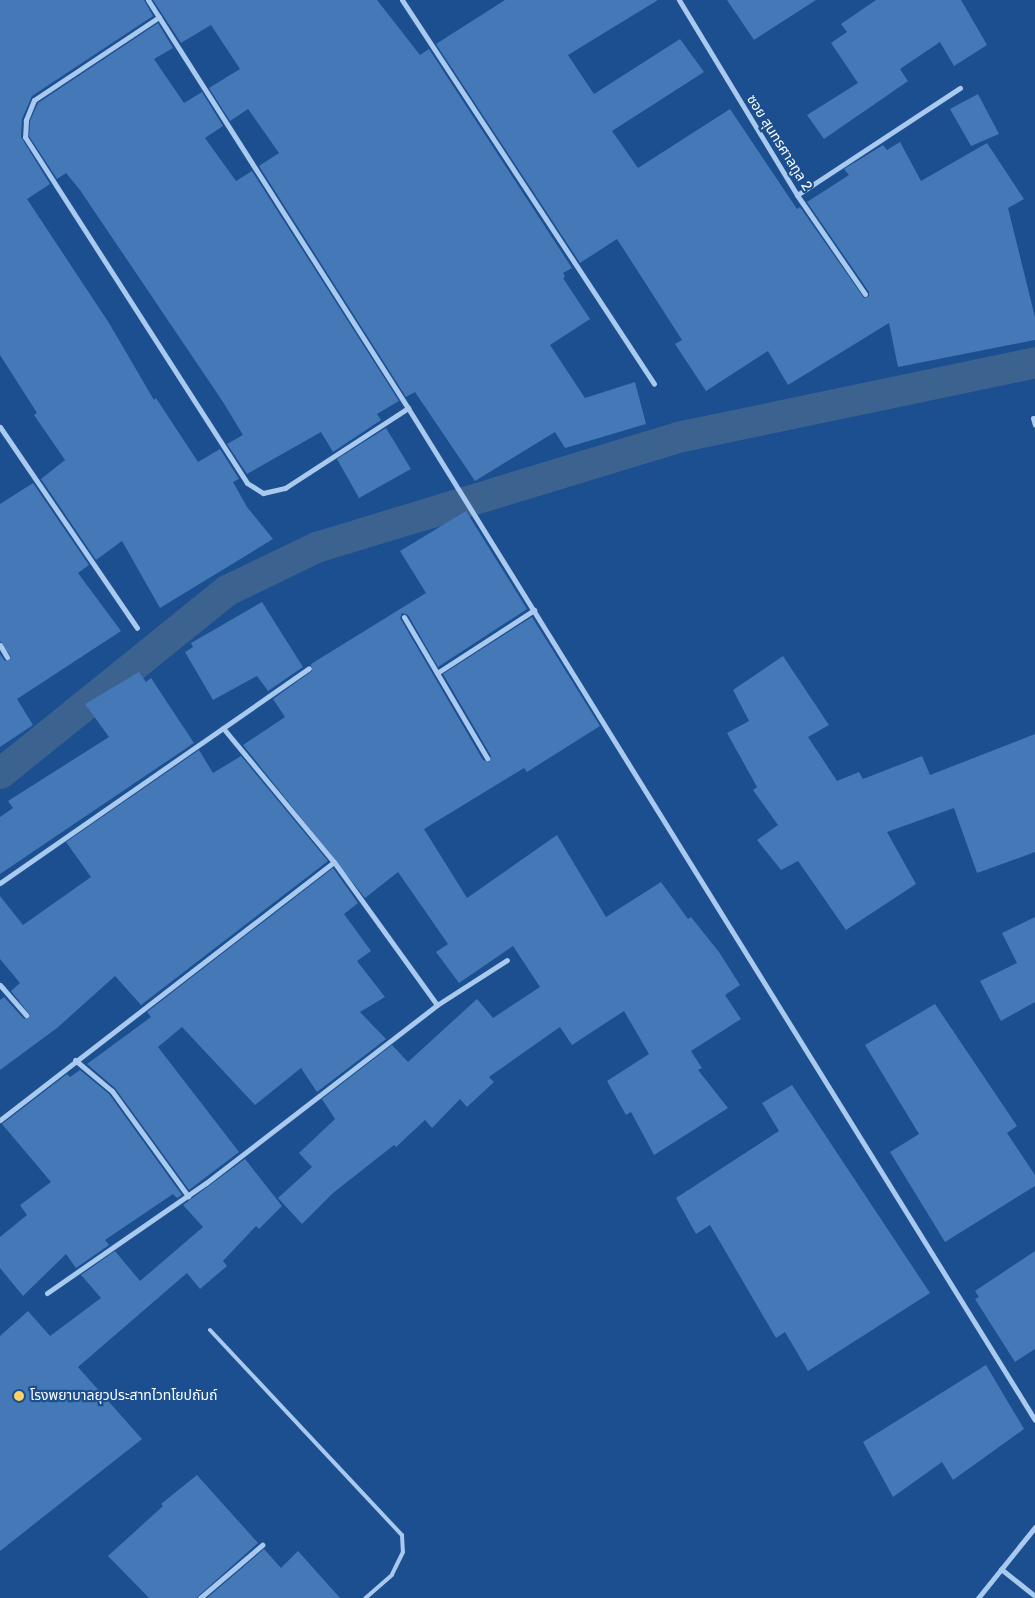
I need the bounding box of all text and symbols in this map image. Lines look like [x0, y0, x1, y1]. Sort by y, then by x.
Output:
street label: ซอย สุนทรศาลทูล 2 [743, 92, 815, 194]
place label: โรงพยาบาลยุวประสาทไวทโยปถัมถ์ [30, 1388, 218, 1404]
marker: โรงพยาบาลยุวประสาทไวทโยปถัมถ์ [12, 1389, 26, 1403]

